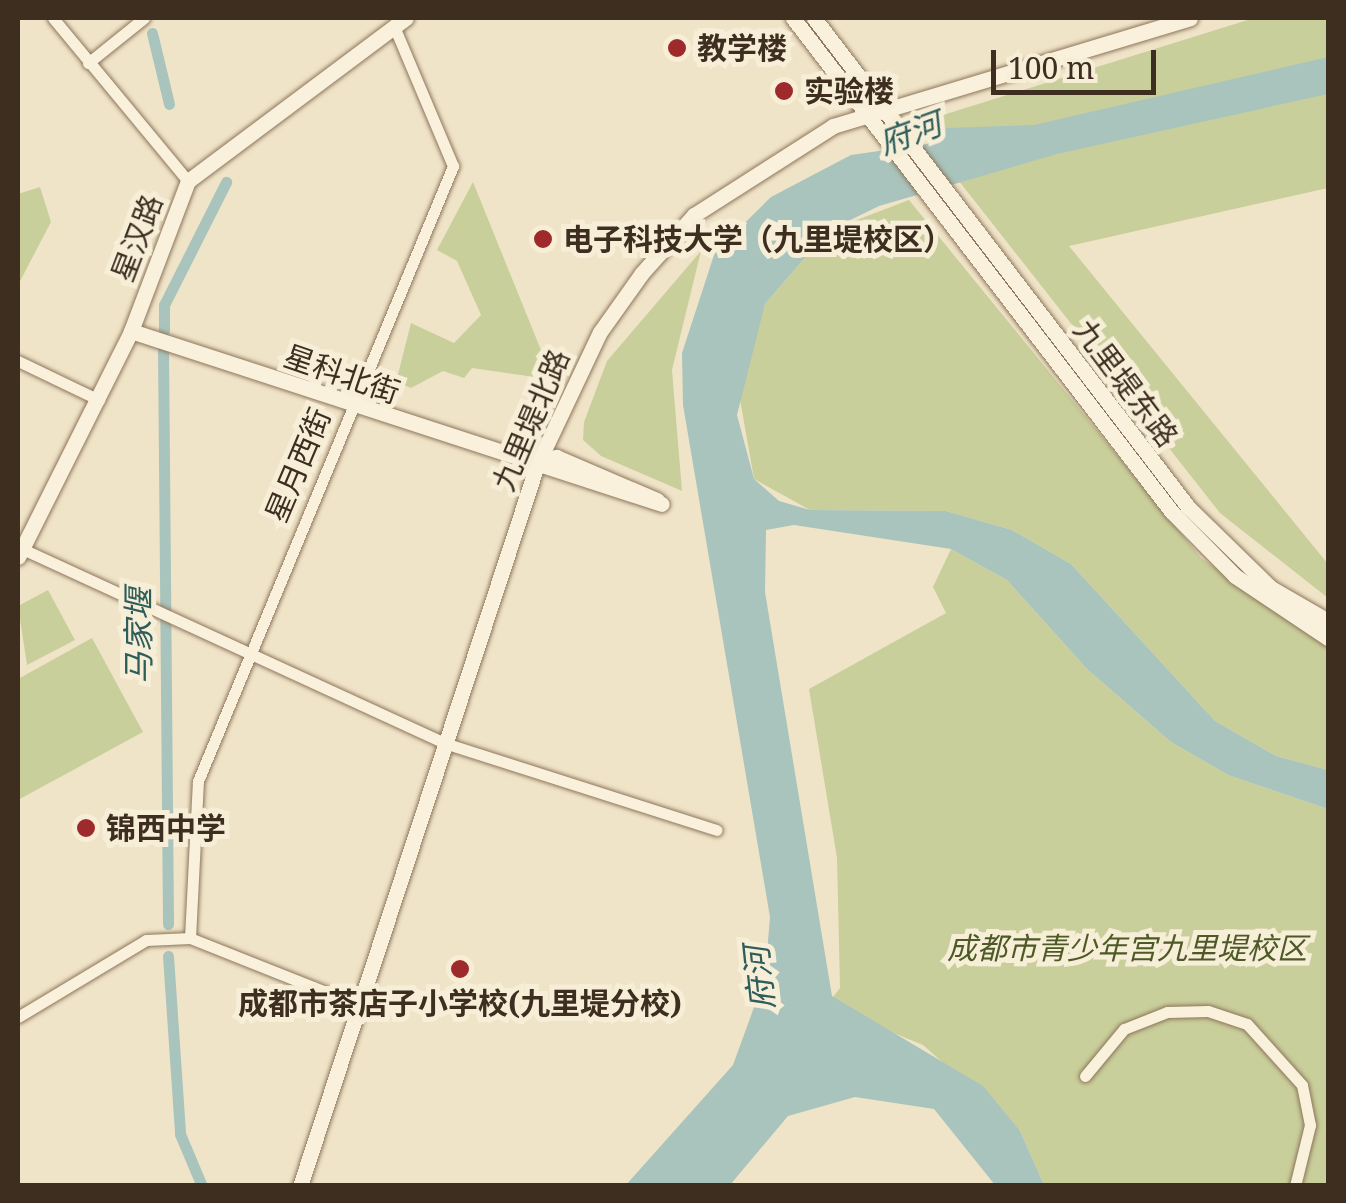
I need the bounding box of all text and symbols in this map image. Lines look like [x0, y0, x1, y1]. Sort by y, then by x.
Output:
place label: 教学楼 [697, 30, 787, 66]
scale bar [996, 30, 1161, 92]
marker: 教学楼 [666, 37, 688, 59]
text: 100 m [1008, 47, 1094, 88]
place label: 实验楼 [804, 73, 894, 109]
marker: 实验楼 [773, 80, 795, 102]
water label: 府河 [873, 104, 947, 162]
street label: 星汉路 [104, 190, 170, 286]
place label: 电子科技大学（九里堤校区） [563, 221, 953, 257]
marker: 电子科技大学（九里堤校区） [532, 228, 554, 250]
street label: 九里堤东路 [1066, 312, 1186, 454]
street label: 星科北街 [279, 337, 405, 411]
street label: 九里堤北路 [485, 344, 577, 496]
street label: 星月西街 [258, 403, 338, 527]
water label: 马家堰 [119, 588, 157, 684]
place label: 锦西中学 [106, 810, 226, 846]
marker: 锦西中学 [75, 817, 97, 839]
park label: 成都市青少年宫九里堤校区 [947, 930, 1307, 966]
water label: 府河 [737, 944, 781, 1012]
marker: 成都市茶店子小学校(九里堤分校) [449, 958, 471, 980]
place label: 成都市茶店子小学校(九里堤分校) [238, 985, 682, 1021]

